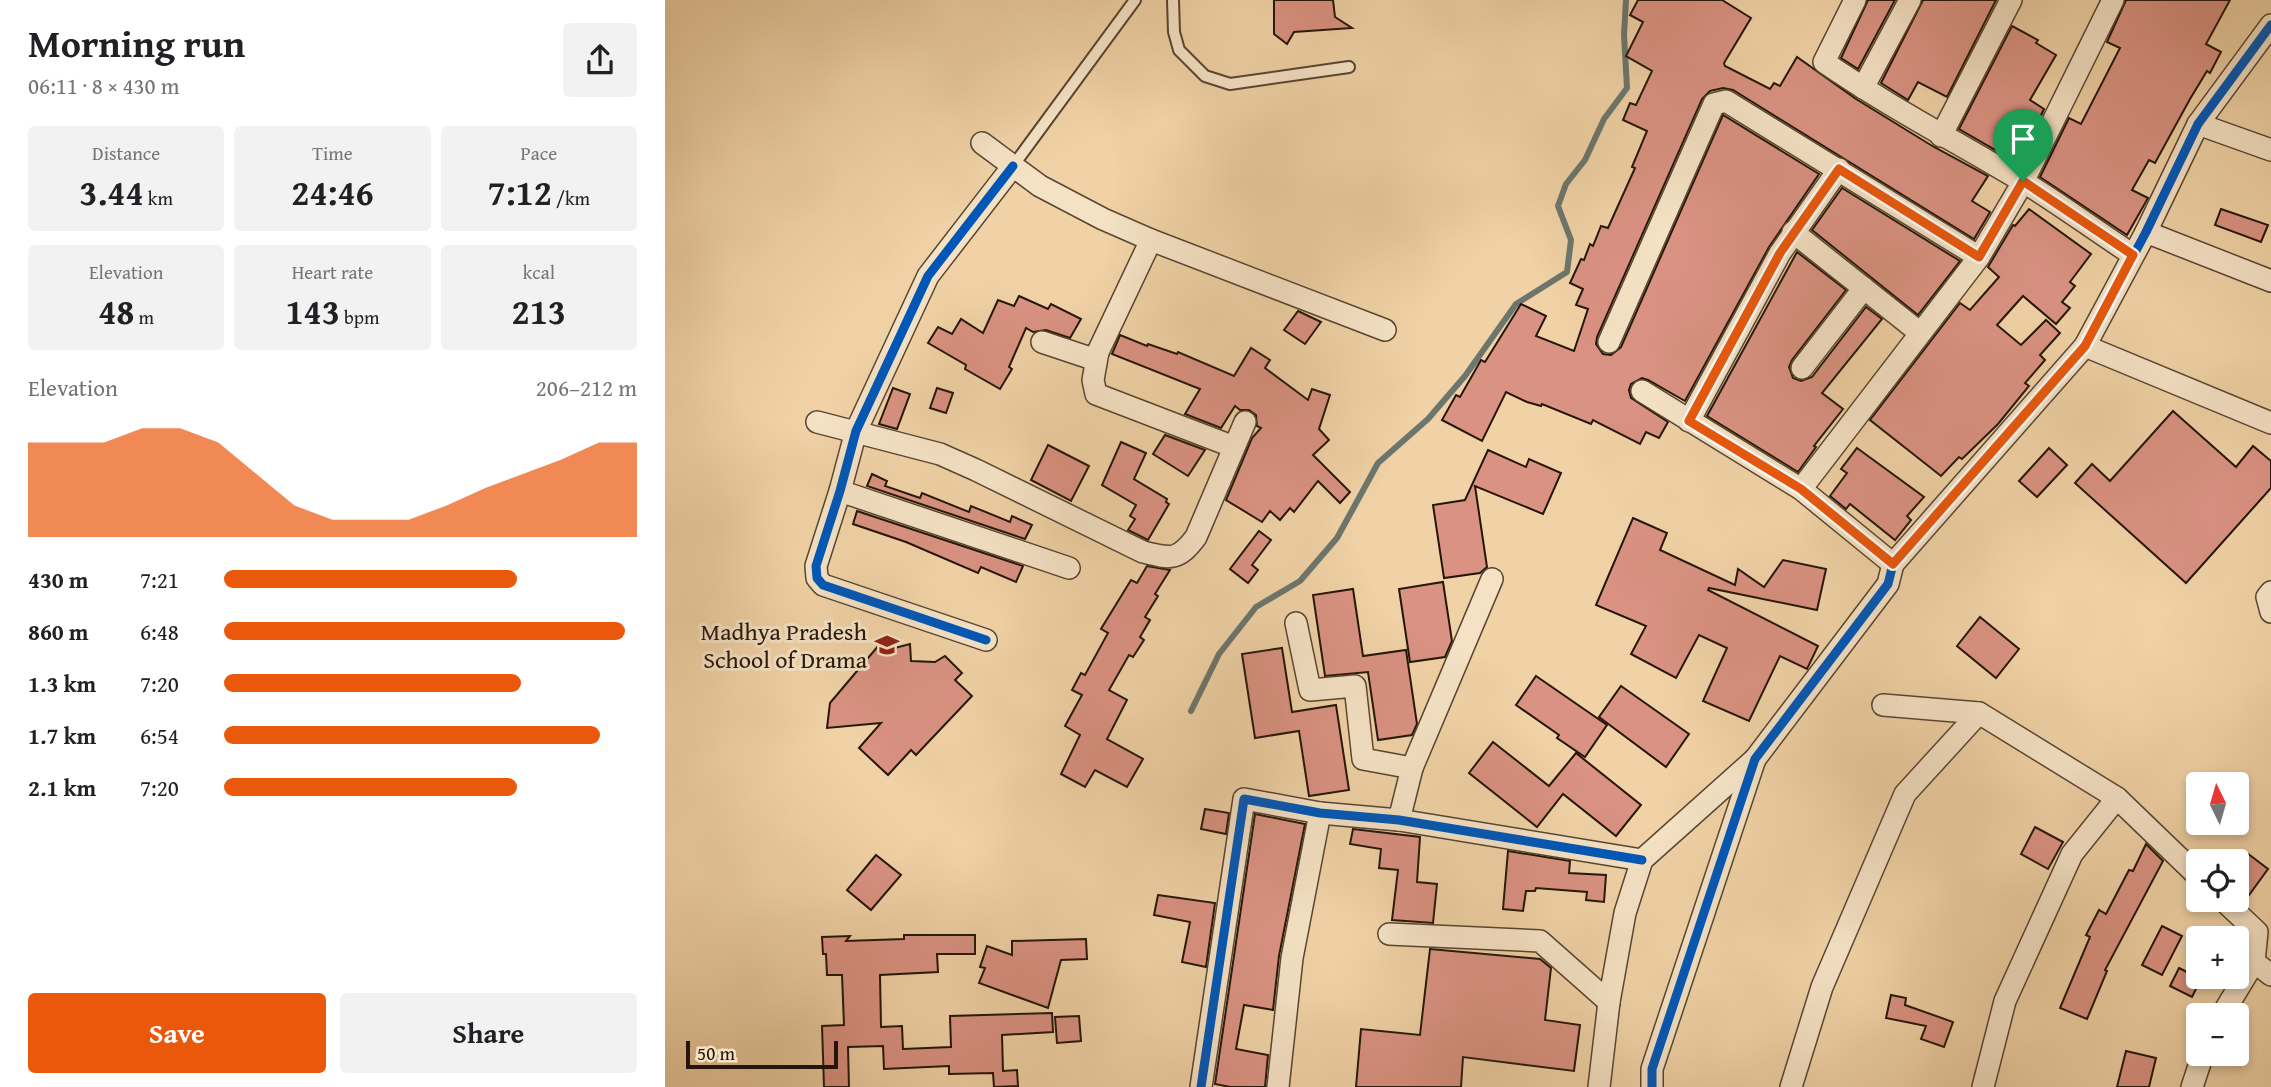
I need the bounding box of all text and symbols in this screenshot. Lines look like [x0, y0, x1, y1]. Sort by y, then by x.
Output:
text: Morning run [28, 15, 245, 71]
button: share [563, 23, 637, 97]
text: 06:11 · 8 × 430 m [28, 69, 180, 102]
pin [1993, 109, 2053, 181]
icon: arrive [2004, 120, 2042, 158]
text: Distance [92, 139, 160, 167]
text: Time [312, 139, 353, 167]
text: Pace [521, 139, 557, 167]
text: 3.44 [79, 167, 144, 218]
text: 24:46 [291, 167, 374, 218]
text: 7:12 [488, 167, 552, 218]
text: km [144, 184, 173, 212]
text: /km [552, 184, 590, 212]
text: Elevation [89, 258, 163, 286]
text: Heart rate [292, 258, 373, 286]
text: kcal [523, 258, 555, 286]
text: 48 [98, 286, 134, 337]
text: 143 [285, 286, 340, 337]
text: 213 [512, 286, 566, 337]
text: m [134, 303, 154, 331]
text: bpm [340, 303, 380, 331]
text: Elevation [28, 371, 118, 404]
text: 206–212 m [536, 371, 637, 404]
text: 430 m [28, 563, 89, 596]
text: 7:21 [140, 563, 179, 596]
place label: Madhya Pradesh School of Drama [701, 614, 868, 677]
text: 860 m [28, 615, 89, 648]
text: 6:48 [140, 615, 179, 648]
school or university icon: Madhya Pradesh School of Drama [873, 631, 901, 659]
text: 1.3 km [28, 667, 96, 700]
text: 7:20 [140, 667, 179, 700]
text: 1.7 km [28, 719, 96, 752]
text: 6:54 [140, 719, 179, 752]
text: 2.1 km [28, 771, 96, 804]
text: 7:20 [140, 771, 179, 804]
north arrow [2186, 772, 2249, 835]
map controls [2186, 772, 2249, 1066]
button: locate [2186, 849, 2249, 912]
button: + [2186, 926, 2249, 989]
button: Save [28, 993, 326, 1073]
button: Share [340, 993, 637, 1073]
button: − [2186, 1003, 2249, 1066]
scale bar [686, 1038, 838, 1070]
text: 50 m [697, 1039, 735, 1067]

